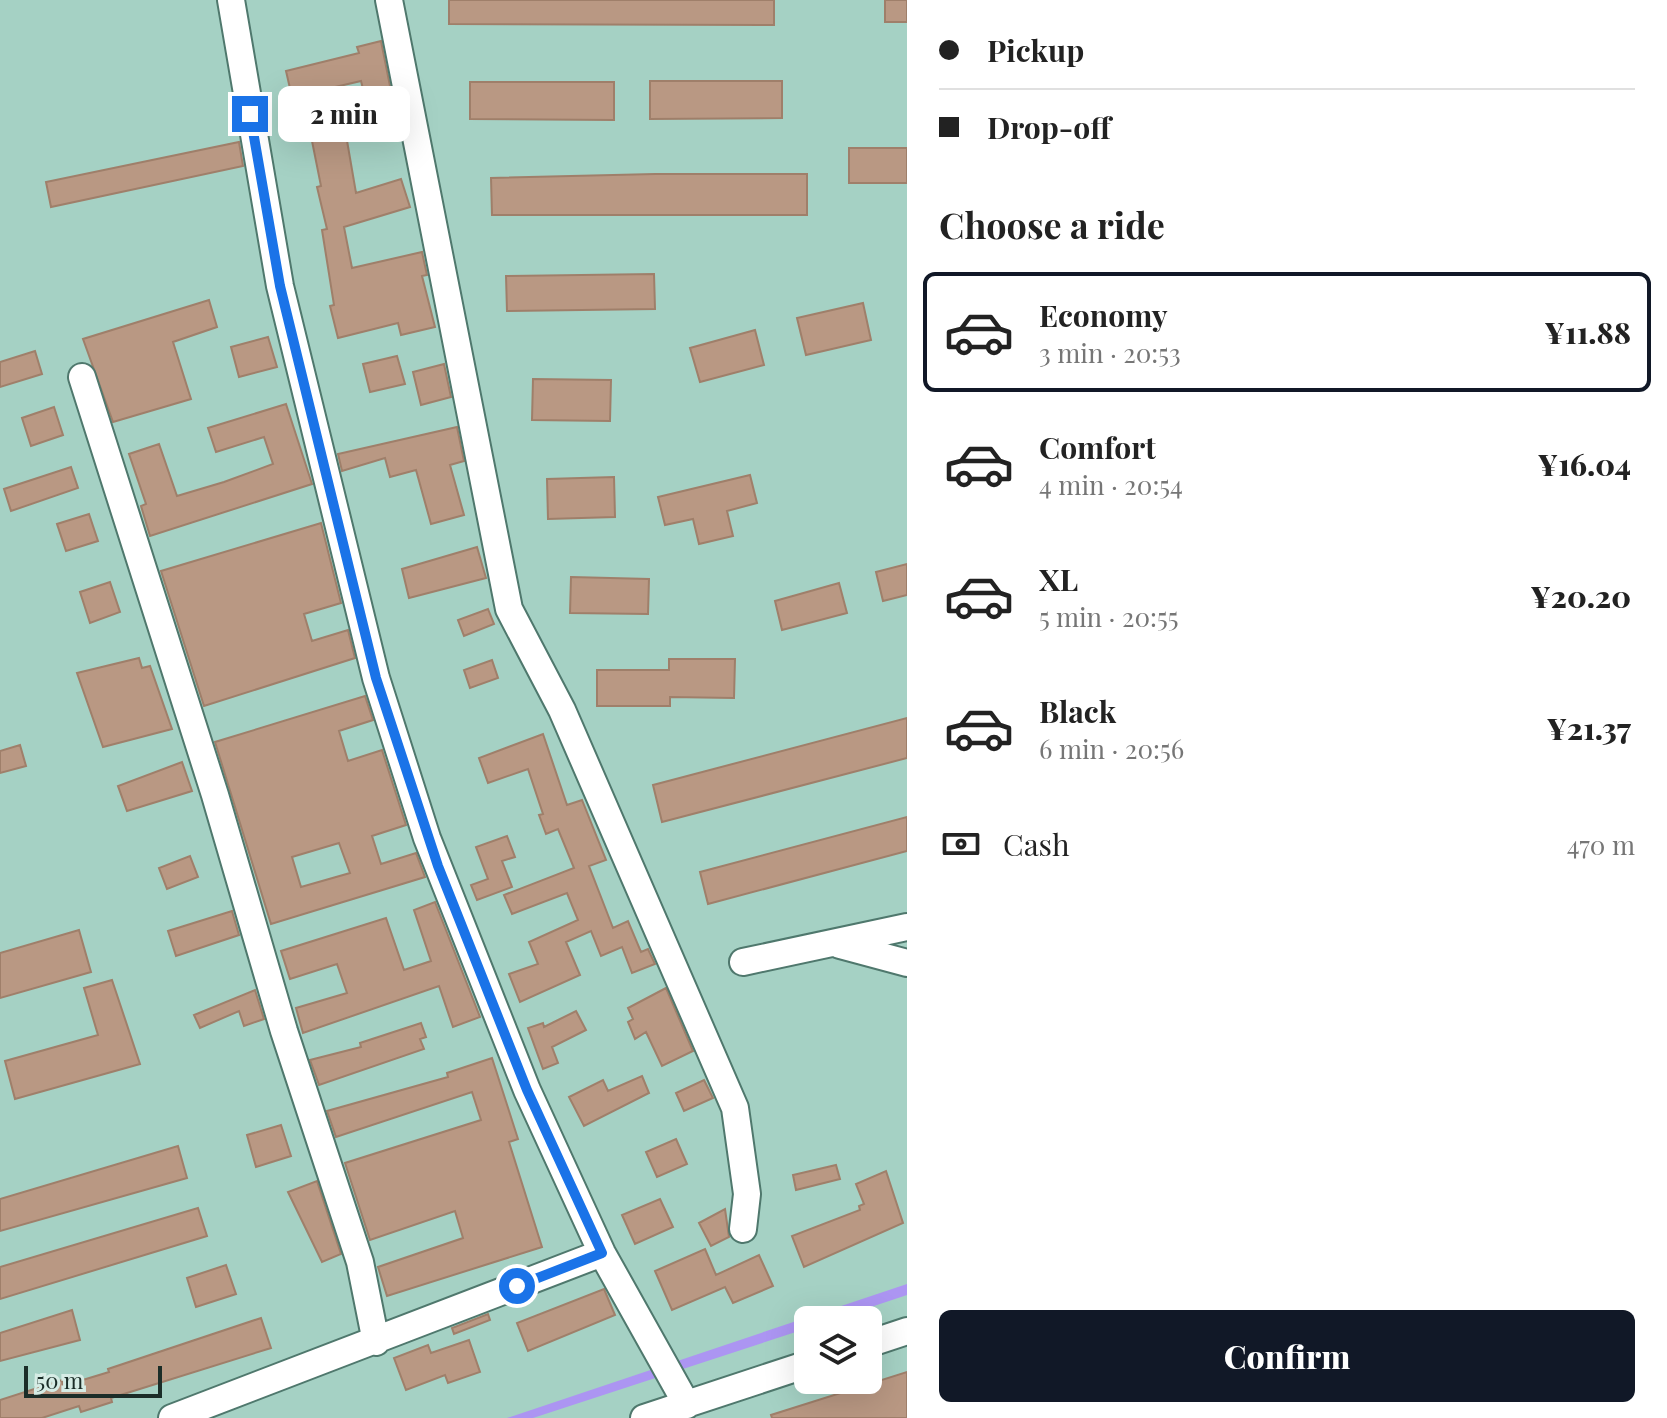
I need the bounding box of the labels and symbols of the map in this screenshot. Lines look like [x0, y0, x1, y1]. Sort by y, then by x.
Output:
callout: 2 min [278, 86, 410, 142]
route end [232, 96, 268, 132]
route start [499, 1268, 535, 1304]
scale bar [24, 1362, 162, 1398]

